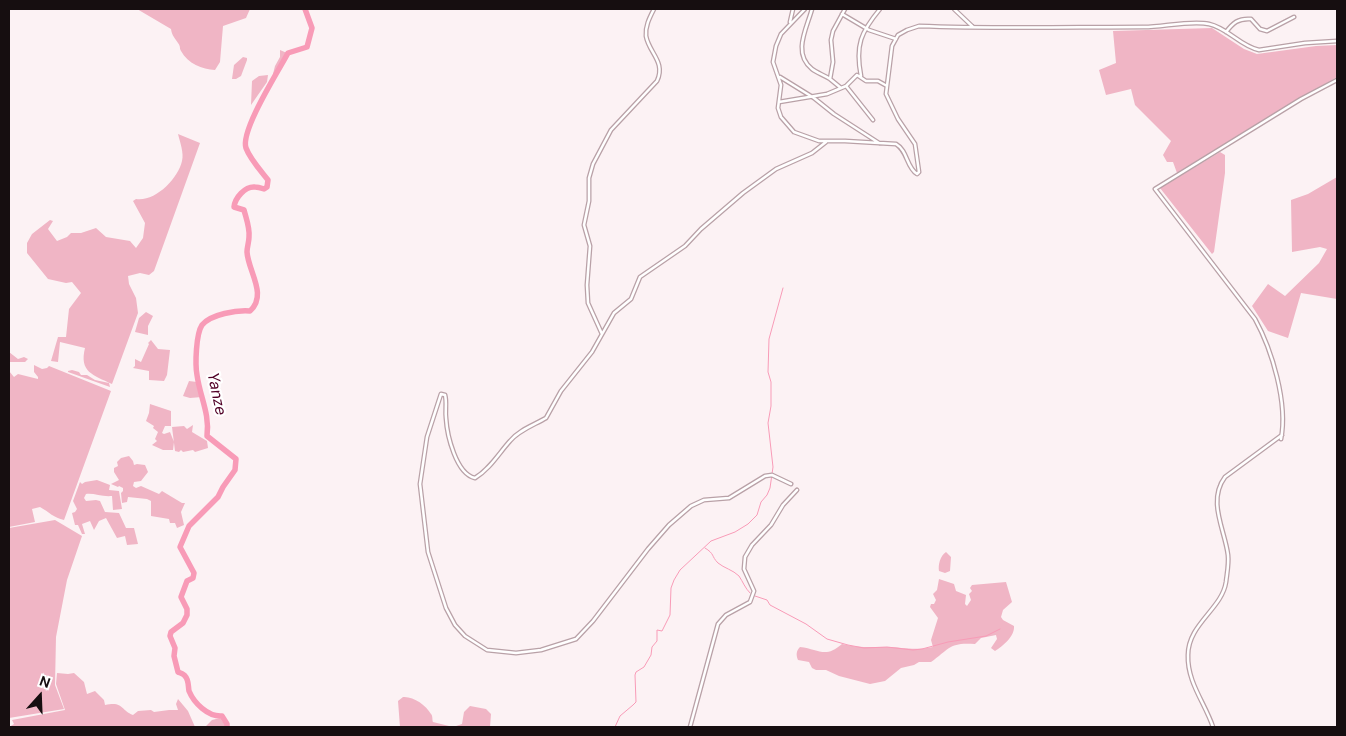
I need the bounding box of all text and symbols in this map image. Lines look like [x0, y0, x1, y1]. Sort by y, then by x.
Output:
water label: Yanze [202, 371, 230, 417]
north arrow [15, 671, 65, 721]
text: N [37, 672, 53, 692]

